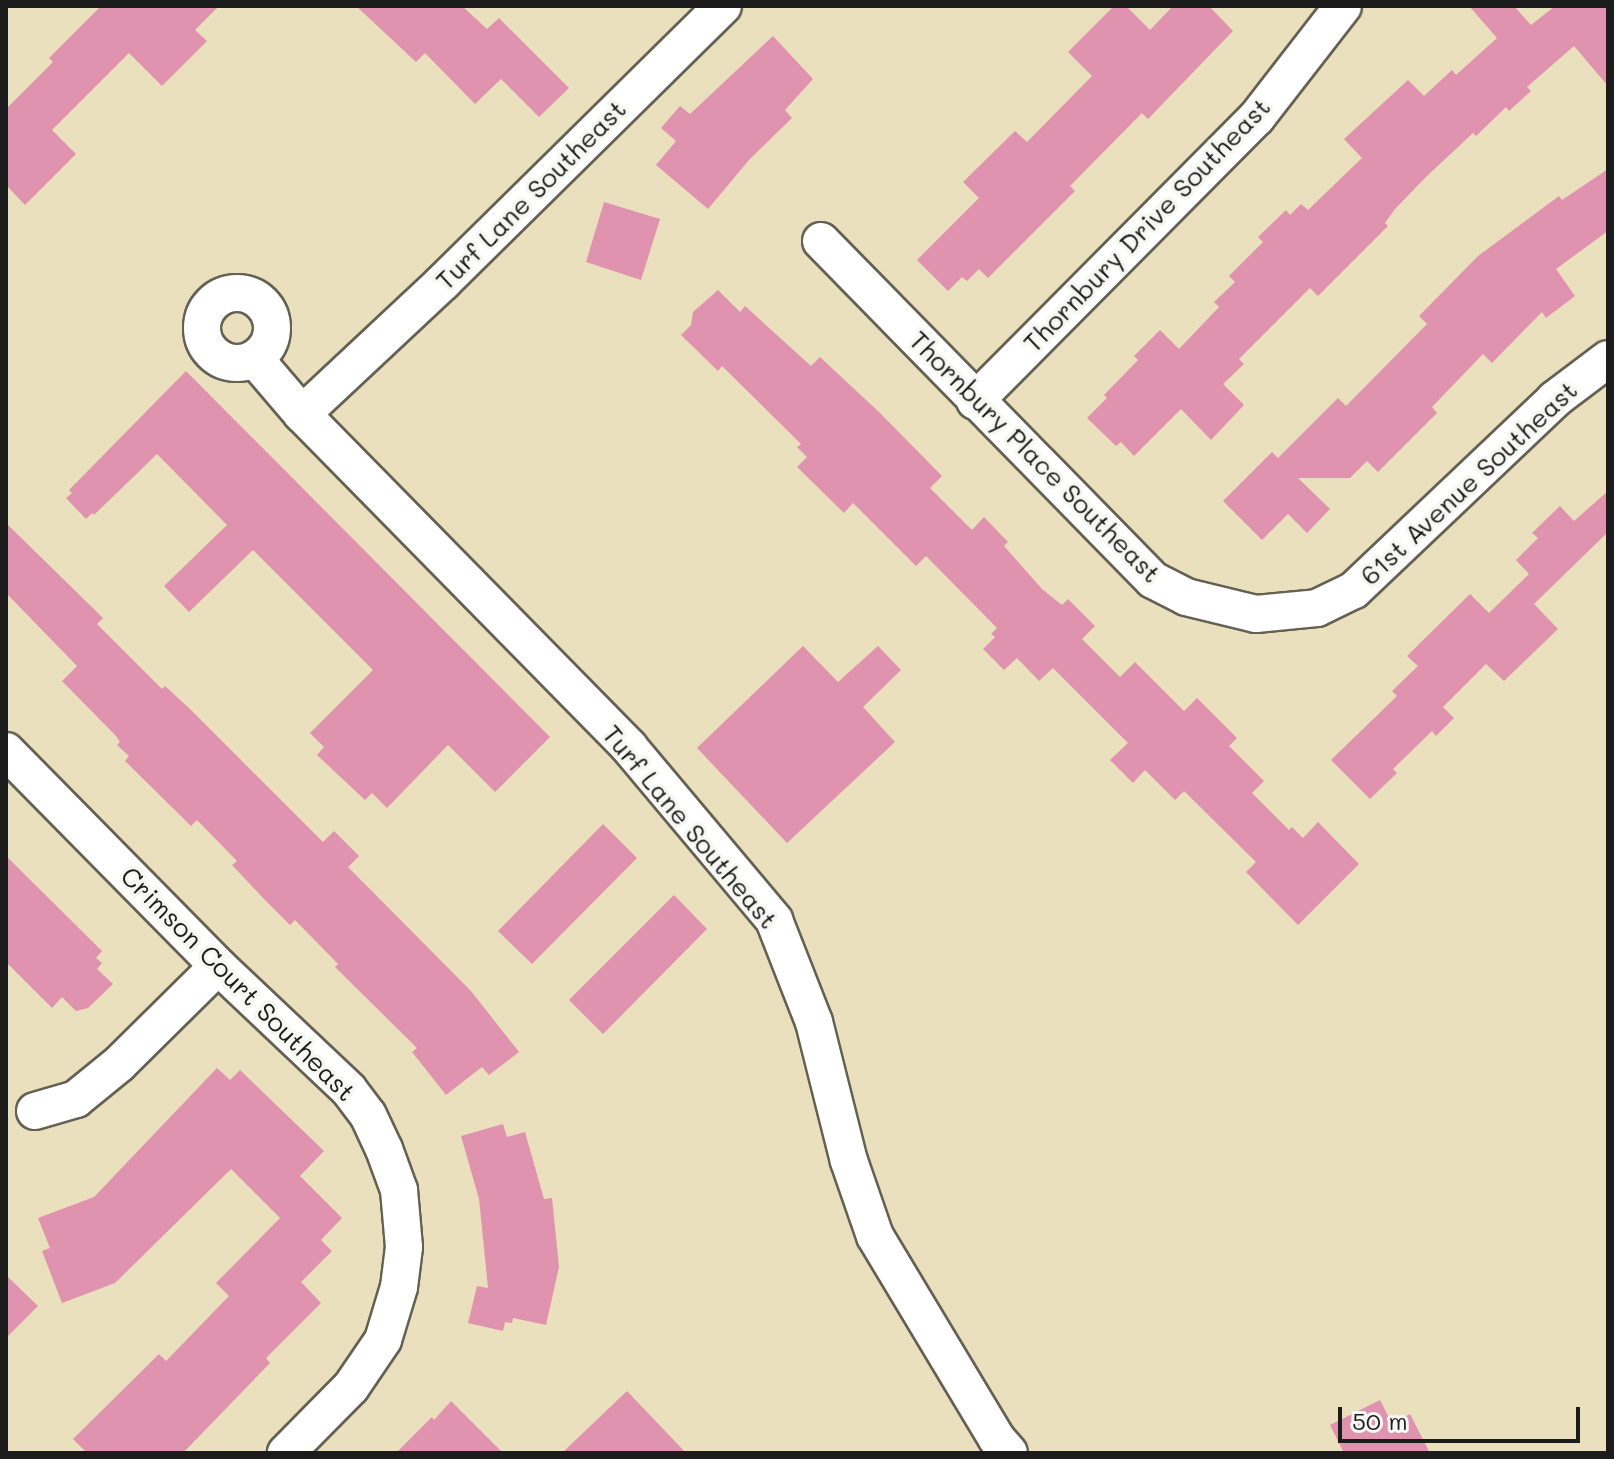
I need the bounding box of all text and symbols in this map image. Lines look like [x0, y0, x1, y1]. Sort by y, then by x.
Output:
street label: Thornbury Drive Southeast [1017, 91, 1277, 359]
street label: Turf Lane Southeast [430, 94, 632, 296]
street label: Thornbury Place Southeast [903, 325, 1167, 589]
street label: 61st Avenue Southeast [1354, 374, 1584, 592]
street label: Turf Lane Southeast [596, 719, 784, 935]
street label: Crimson Court Southeast [114, 860, 362, 1108]
scale bar [1342, 1391, 1584, 1441]
text: 50 m [1352, 1405, 1408, 1436]

